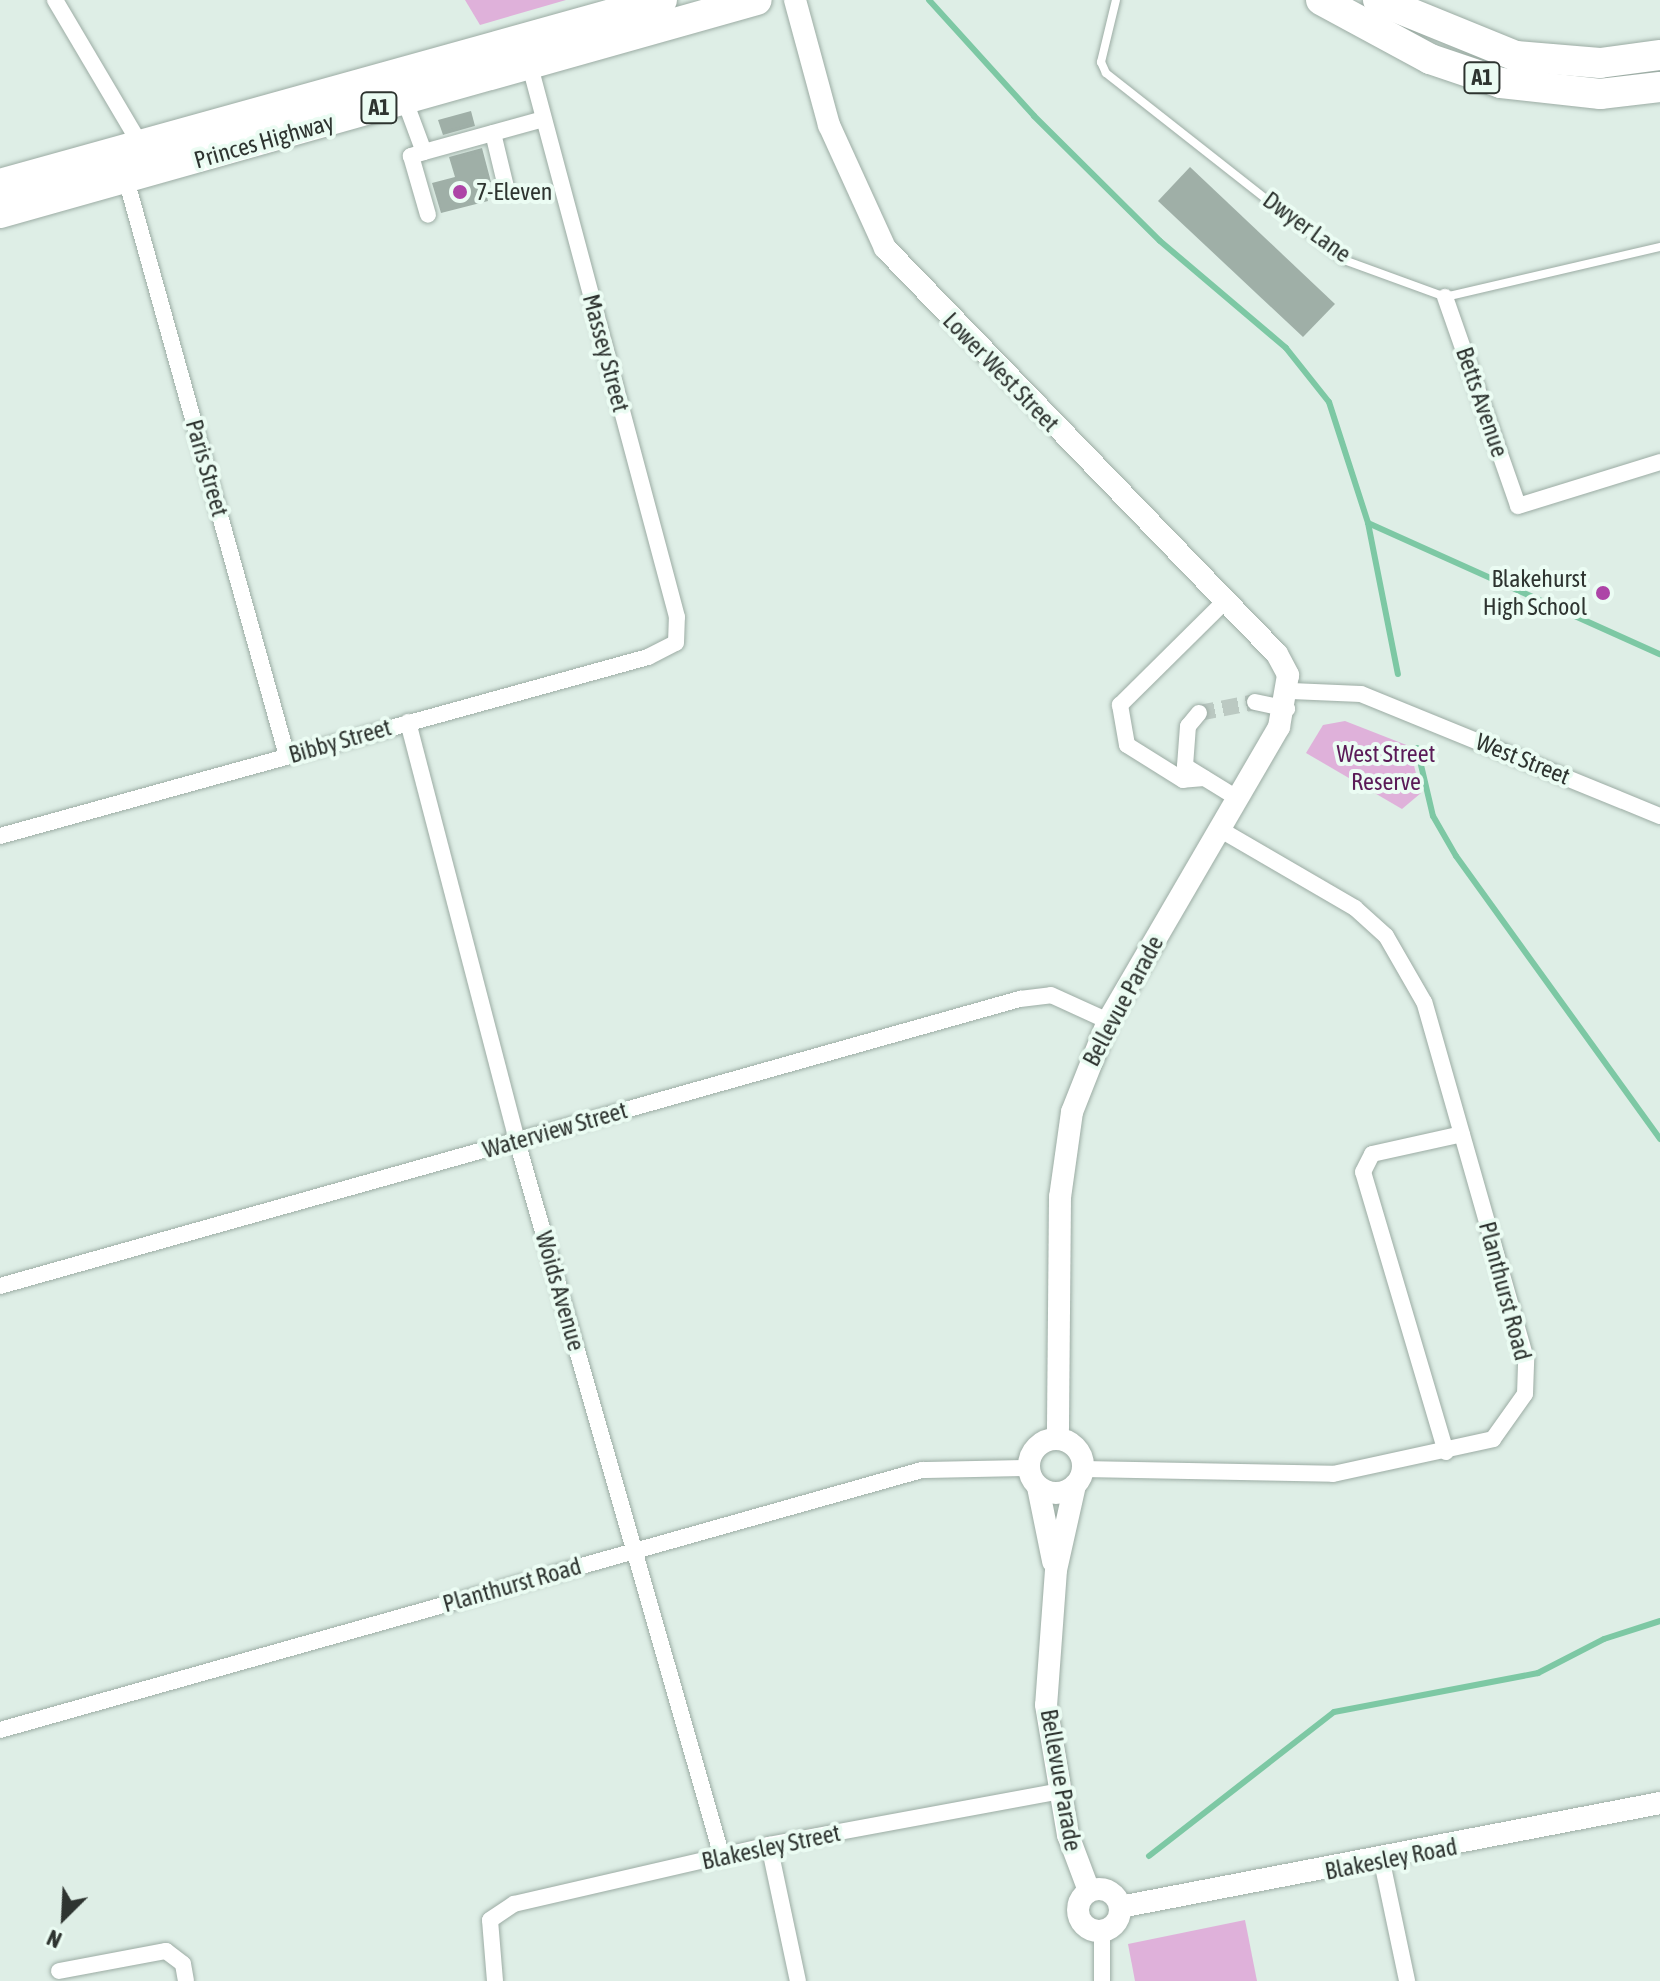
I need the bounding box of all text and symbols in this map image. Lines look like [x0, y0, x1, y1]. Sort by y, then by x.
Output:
road number: A1 [1462, 60, 1502, 96]
road number: A1 [359, 90, 399, 126]
street label: Princes Highway [191, 107, 337, 175]
place label: 7-Eleven [476, 178, 552, 206]
marker: 7-Eleven [451, 183, 469, 201]
street label: Dwyer Lane [1257, 185, 1357, 269]
street label: Massey Street [576, 291, 636, 415]
street label: Lower West Street [937, 306, 1065, 438]
street label: Betts Avenue [1450, 343, 1514, 461]
street label: Paris Street [179, 416, 235, 520]
place label: Blakehurst High School [1483, 565, 1587, 621]
marker: Blakehurst High School [1594, 584, 1612, 602]
street label: Bibby Street [285, 713, 395, 769]
street label: West Street [1472, 727, 1574, 791]
park label: West Street Reserve [1337, 740, 1435, 796]
street label: Bellevue Parade [1077, 931, 1169, 1071]
street label: Waterview Street [480, 1096, 630, 1164]
street label: Planthurst Road [1473, 1218, 1537, 1364]
street label: Woids Avenue [529, 1228, 591, 1354]
street label: Planthurst Road [439, 1552, 585, 1618]
street label: Bellevue Parade [1034, 1707, 1088, 1853]
street label: Blakesley Street [699, 1818, 843, 1876]
street label: Blakesley Road [1322, 1832, 1460, 1886]
north arrow [24, 1877, 104, 1957]
text: N [43, 1924, 65, 1953]

